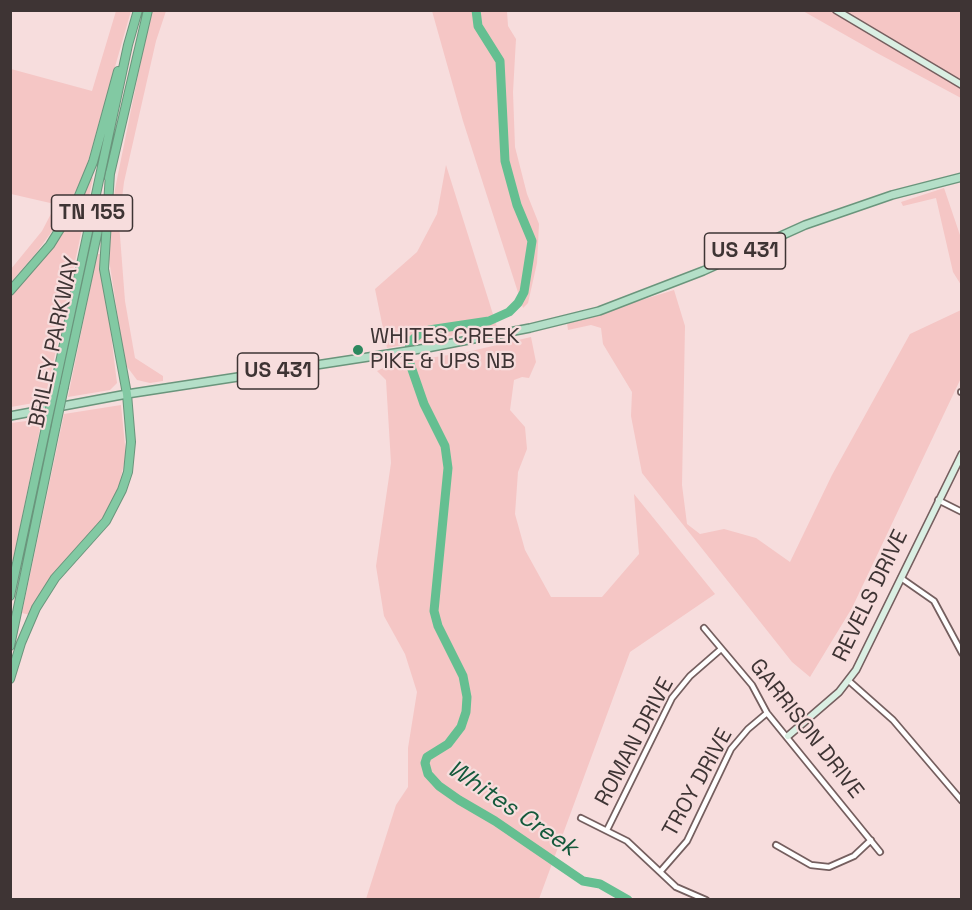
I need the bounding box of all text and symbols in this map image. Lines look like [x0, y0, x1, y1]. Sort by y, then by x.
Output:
road number: TN 155 [52, 195, 132, 231]
road number: US 431 [704, 233, 786, 269]
street label: BRILEY PARKWAY [24, 254, 86, 430]
place label: WHITES CREEK PIKE & UPS NB [370, 324, 520, 376]
marker: WHITES CREEK PIKE & UPS NB [351, 343, 365, 357]
road number: US 431 [238, 353, 318, 389]
street label: REVELS DRIVE [828, 526, 914, 666]
street label: GARRISON DRIVE [743, 654, 869, 804]
street label: ROMAN DRIVE [590, 673, 680, 811]
street label: TROY DRIVE [657, 724, 739, 842]
water label: Whites Creek [442, 755, 582, 863]

